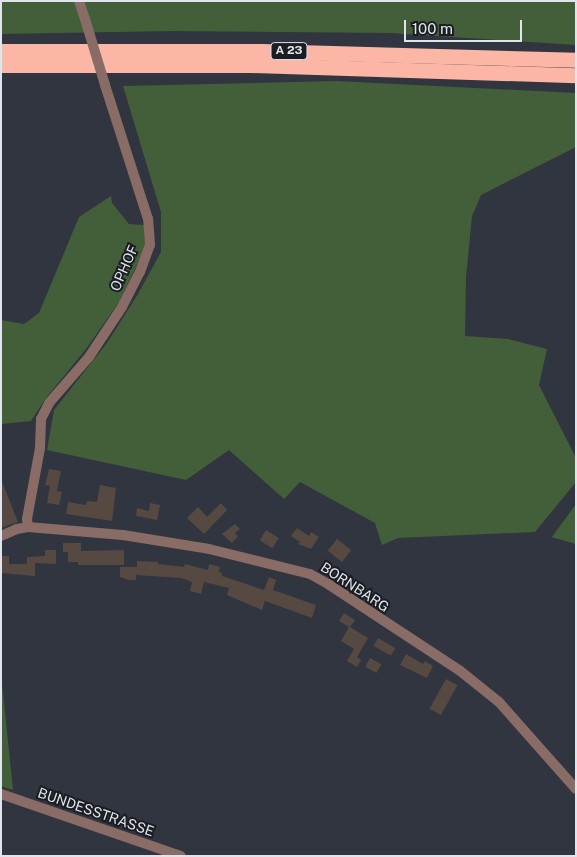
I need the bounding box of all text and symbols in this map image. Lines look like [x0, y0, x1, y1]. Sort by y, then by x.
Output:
scale bar [407, 10, 524, 42]
text: 100 m [412, 20, 453, 37]
road number: A 23 [270, 41, 308, 60]
street label: OPHOF [106, 242, 142, 294]
street label: BORNBARG [318, 559, 392, 615]
street label: BUNDESSTRASSE [36, 784, 156, 840]

